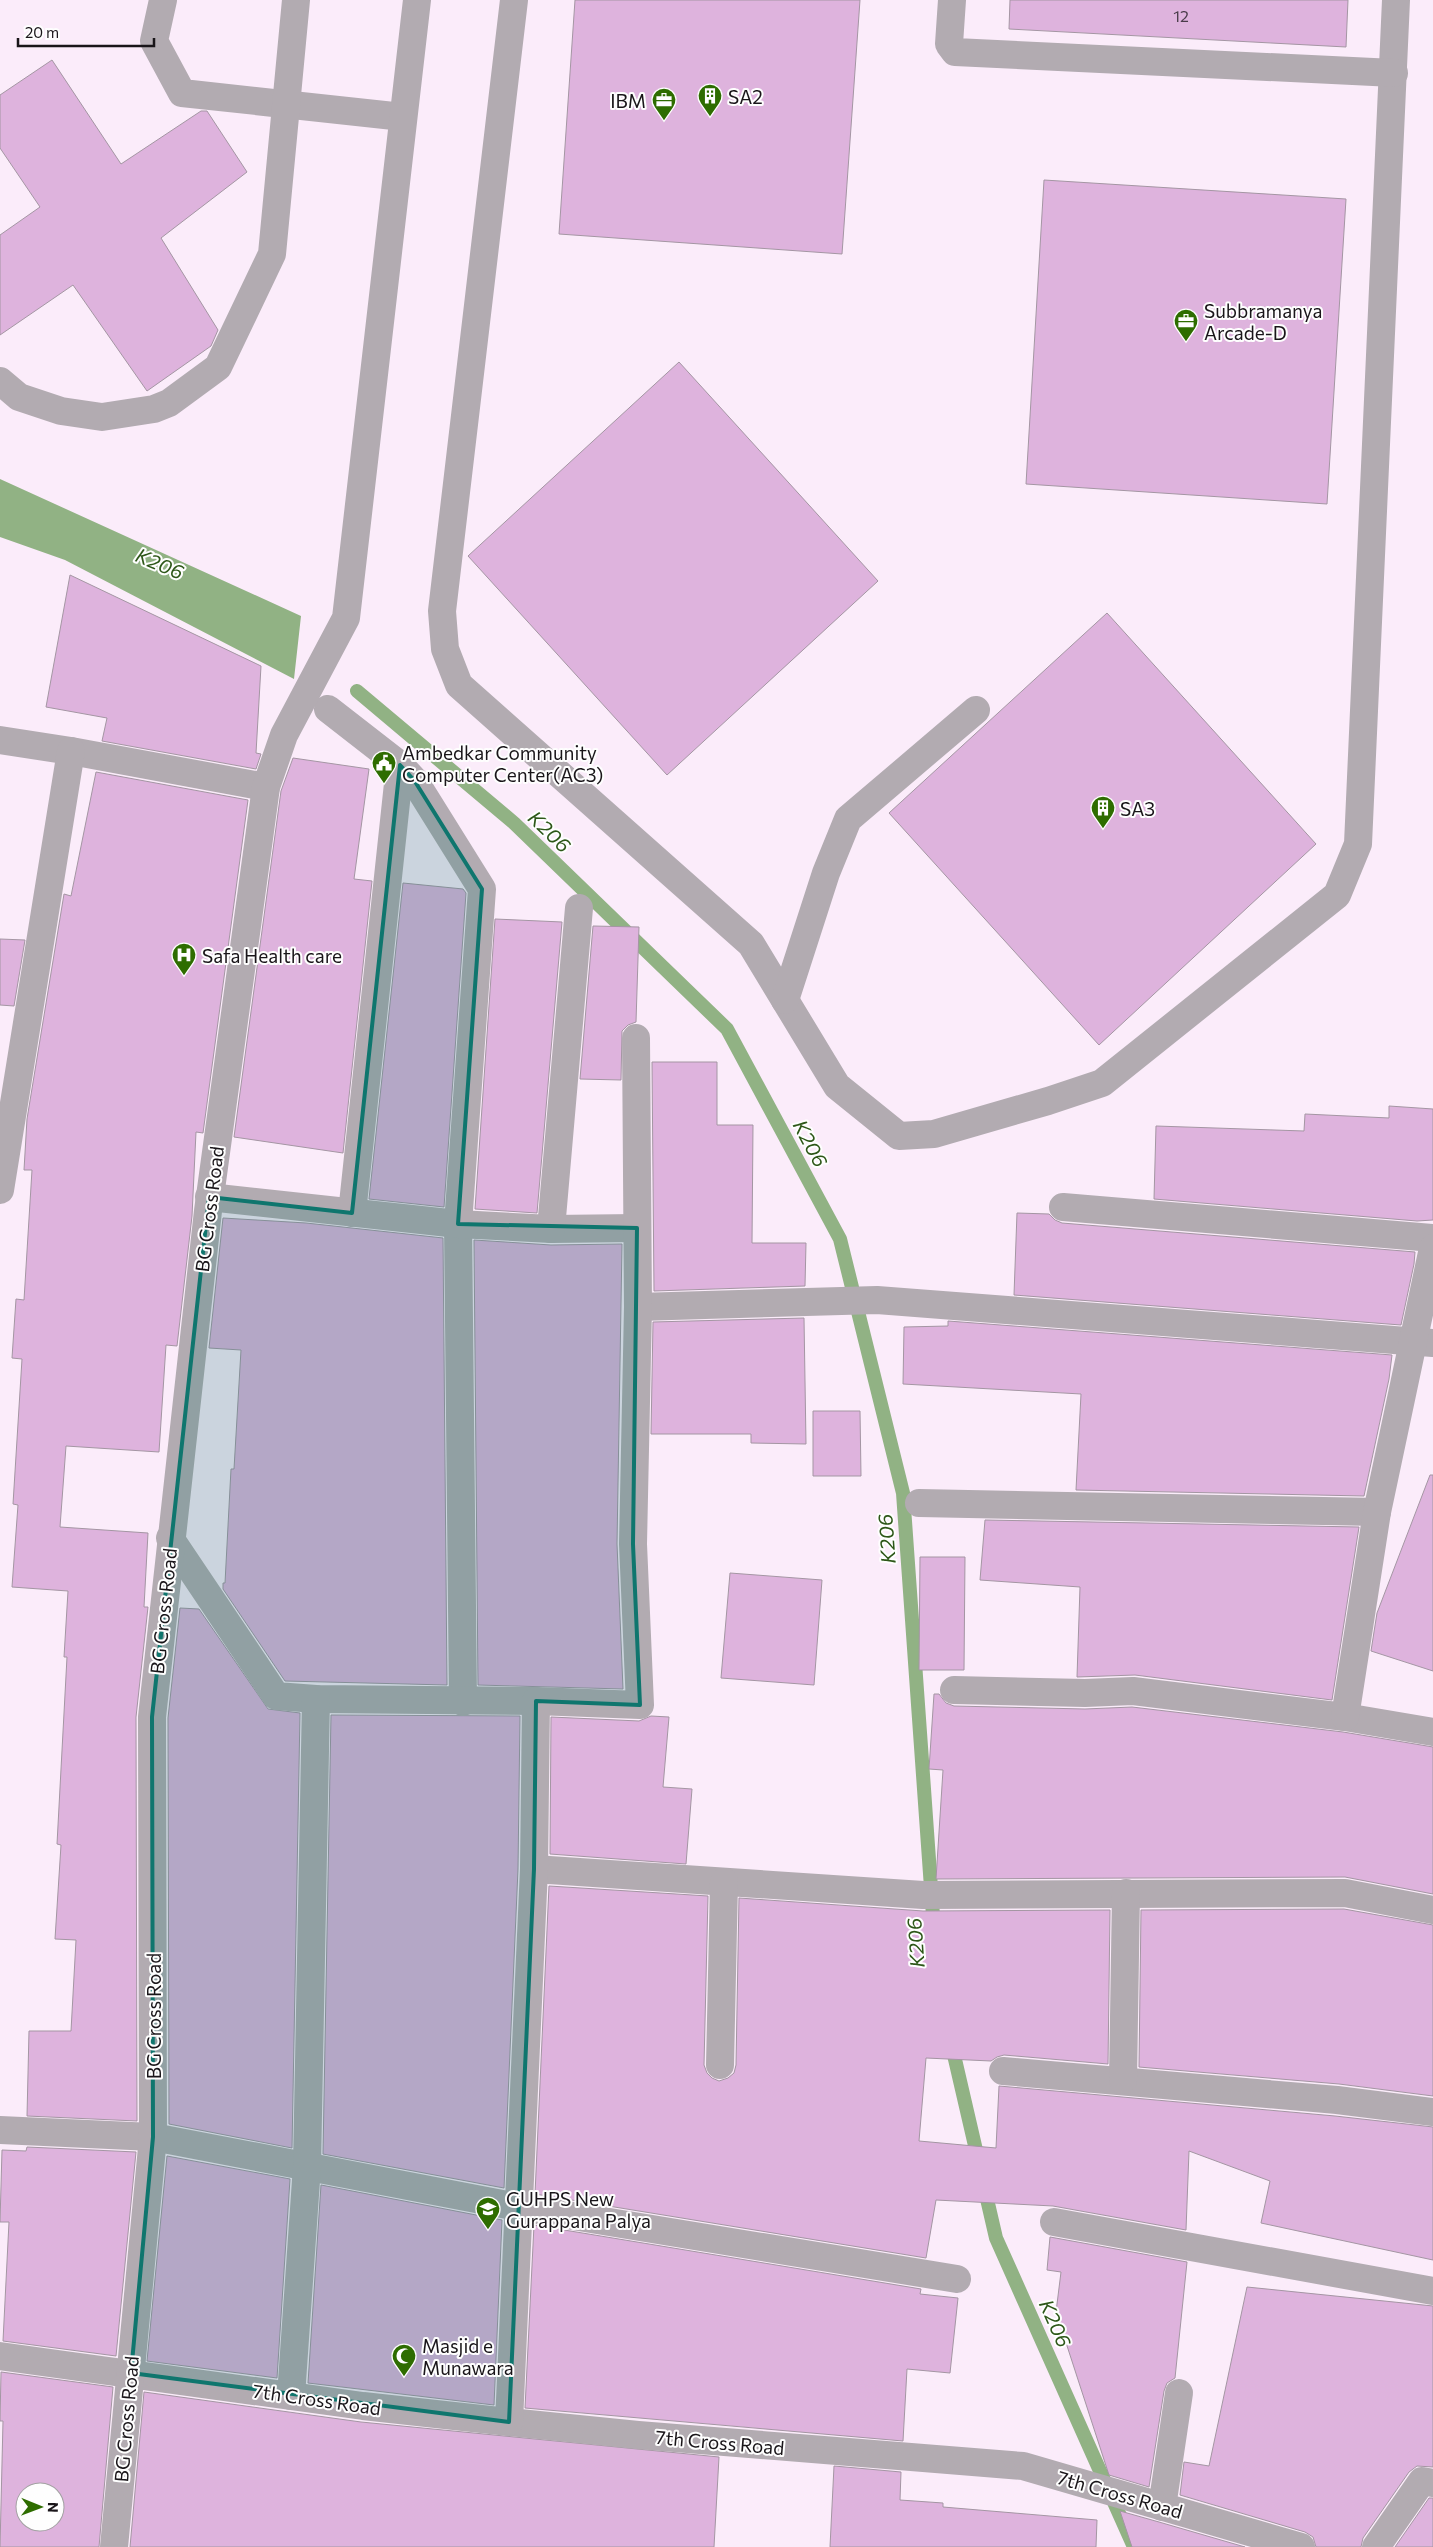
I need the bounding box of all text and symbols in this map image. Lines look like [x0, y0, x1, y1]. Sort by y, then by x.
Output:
house number: 12 [1173, 6, 1189, 25]
scale bar [18, 15, 154, 47]
text: 20 m [25, 23, 59, 41]
building icon: SA2 [697, 83, 723, 117]
place label: SA2 [728, 85, 763, 108]
office icon: IBM [651, 87, 677, 121]
place label: IBM [610, 89, 646, 112]
place label: Subbramanya Arcade-D [1204, 299, 1322, 344]
office icon: Subbramanya Arcade-D [1173, 308, 1199, 342]
water label: K206 [132, 542, 188, 584]
place label: Ambedkar Community Computer Center(AC3) [402, 741, 603, 786]
public building icon: Ambedkar Community Computer Center(AC3) [371, 750, 397, 784]
building icon: SA3 [1090, 795, 1116, 829]
place label: SA3 [1120, 797, 1155, 820]
water label: K206 [524, 805, 576, 857]
hospital icon: Safa Health care [171, 942, 197, 976]
place label: Safa Health care [202, 944, 342, 967]
water label: K206 [789, 1115, 833, 1171]
street label: BG Cross Road [190, 1145, 228, 1273]
water label: K206 [872, 1513, 900, 1565]
street label: BG Cross Road [145, 1547, 181, 1675]
water label: K206 [901, 1917, 929, 1969]
street label: BG Cross Road [142, 1953, 165, 2079]
place label: GUHPS New Gurappana Palya [506, 2187, 651, 2232]
school or university icon: GUHPS New Gurappana Palya [475, 2196, 501, 2230]
water label: K206 [1035, 2295, 1077, 2351]
place label: Masjid e Munawara [422, 2334, 514, 2379]
mosque icon: Masjid e Munawara [391, 2343, 417, 2377]
street label: BG Cross Road [109, 2355, 143, 2483]
street label: 7th Cross Road [251, 2379, 383, 2419]
street label: 7th Cross Road [655, 2425, 785, 2459]
street label: 7th Cross Road [1055, 2465, 1185, 2523]
north arrow [15, 2482, 65, 2532]
text: N [45, 2502, 62, 2513]

